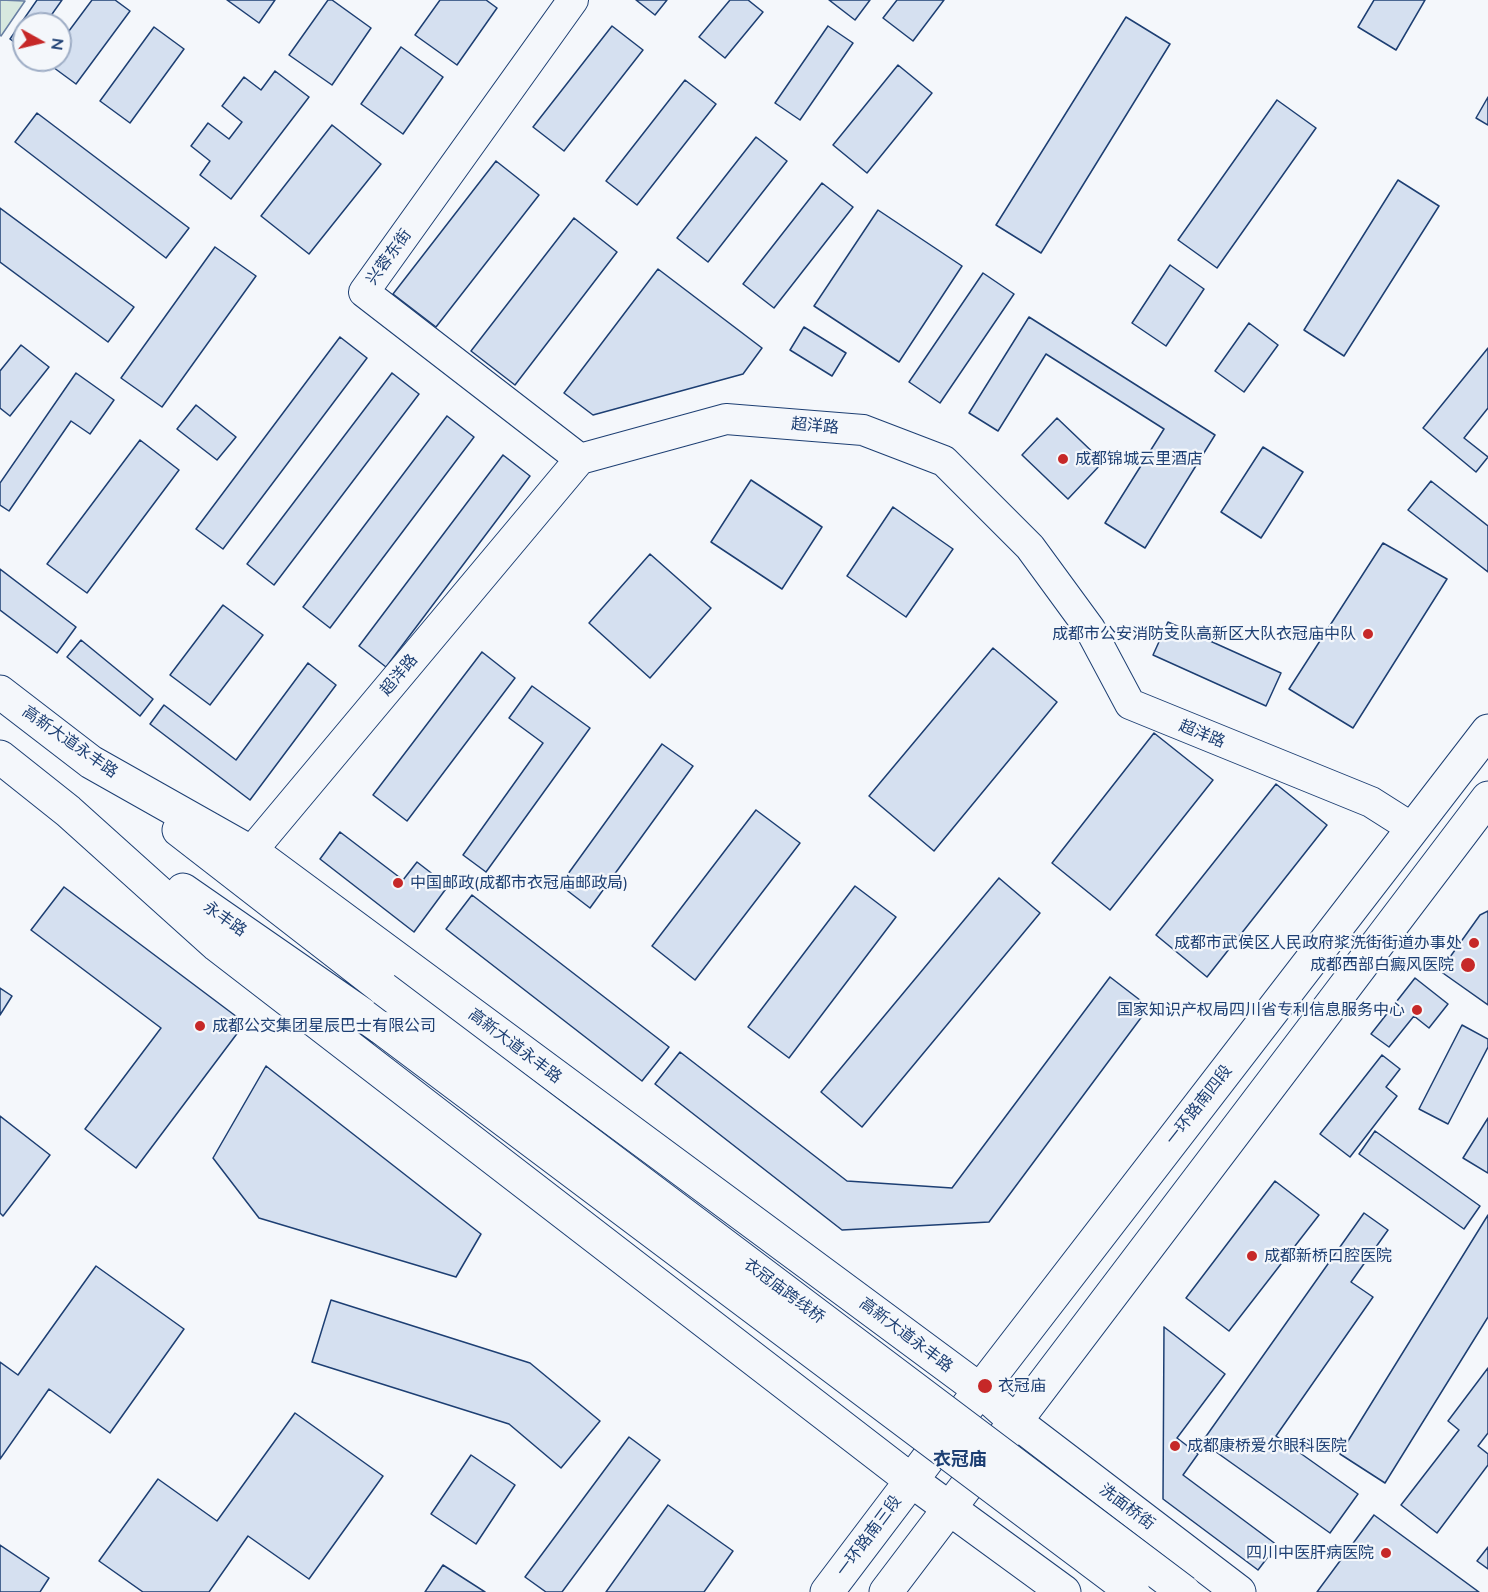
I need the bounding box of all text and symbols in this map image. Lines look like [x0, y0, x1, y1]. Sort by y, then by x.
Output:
north arrow [12, 12, 72, 72]
text: N [47, 37, 69, 52]
street label: 兴蓉东街 [362, 225, 416, 289]
street label: 超洋路 [790, 414, 840, 438]
place label: 成都锦城云里酒店 [1075, 449, 1203, 469]
marker: 成都锦城云里酒店 [1056, 452, 1070, 466]
place label: 成都市公安消防支队高新区大队衣冠庙中队 [1052, 624, 1356, 644]
marker: 成都市公安消防支队高新区大队衣冠庙中队 [1361, 627, 1375, 641]
street label: 超洋路 [376, 650, 422, 700]
street label: 高新大道永丰路 [19, 702, 121, 782]
street label: 超洋路 [1176, 716, 1228, 752]
place label: 中国邮政(成都市衣冠庙邮政局) [410, 873, 628, 893]
marker: 中国邮政(成都市衣冠庙邮政局) [391, 876, 405, 890]
street label: 永丰路 [200, 897, 250, 941]
place label: 成都市武侯区人民政府浆洗街街道办事处 [1174, 933, 1462, 953]
marker: 成都市武侯区人民政府浆洗街街道办事处 [1467, 936, 1481, 950]
place label: 成都西部白癜风医院 [1310, 955, 1454, 975]
marker: 成都西部白癜风医院 [1459, 956, 1477, 974]
place label: 国家知识产权局四川省专利信息服务中心 [1117, 1000, 1405, 1020]
marker: 国家知识产权局四川省专利信息服务中心 [1410, 1003, 1424, 1017]
street label: 高新大道永丰路 [464, 1005, 566, 1087]
place label: 成都公交集团星辰巴士有限公司 [212, 1016, 436, 1036]
marker: 成都公交集团星辰巴士有限公司 [193, 1019, 207, 1033]
street label: 一环路南四段 [1162, 1061, 1236, 1149]
place label: 成都新桥口腔医院 [1264, 1246, 1392, 1266]
marker: 成都新桥口腔医院 [1245, 1249, 1259, 1263]
street label: 衣冠庙跨线桥 [740, 1254, 828, 1328]
street label: 高新大道永丰路 [855, 1294, 957, 1376]
place label: 衣冠庙 [998, 1376, 1046, 1396]
marker: 衣冠庙 [976, 1377, 994, 1395]
place label: 成都康桥爱尔眼科医院 [1187, 1436, 1347, 1456]
marker: 成都康桥爱尔眼科医院 [1168, 1439, 1182, 1453]
district label: 衣冠庙 [933, 1449, 987, 1471]
street label: 洗面桥街 [1096, 1480, 1158, 1534]
street label: 一环路南三段 [832, 1492, 906, 1580]
place label: 四川中医肝病医院 [1246, 1543, 1374, 1563]
marker: 四川中医肝病医院 [1379, 1546, 1393, 1560]

